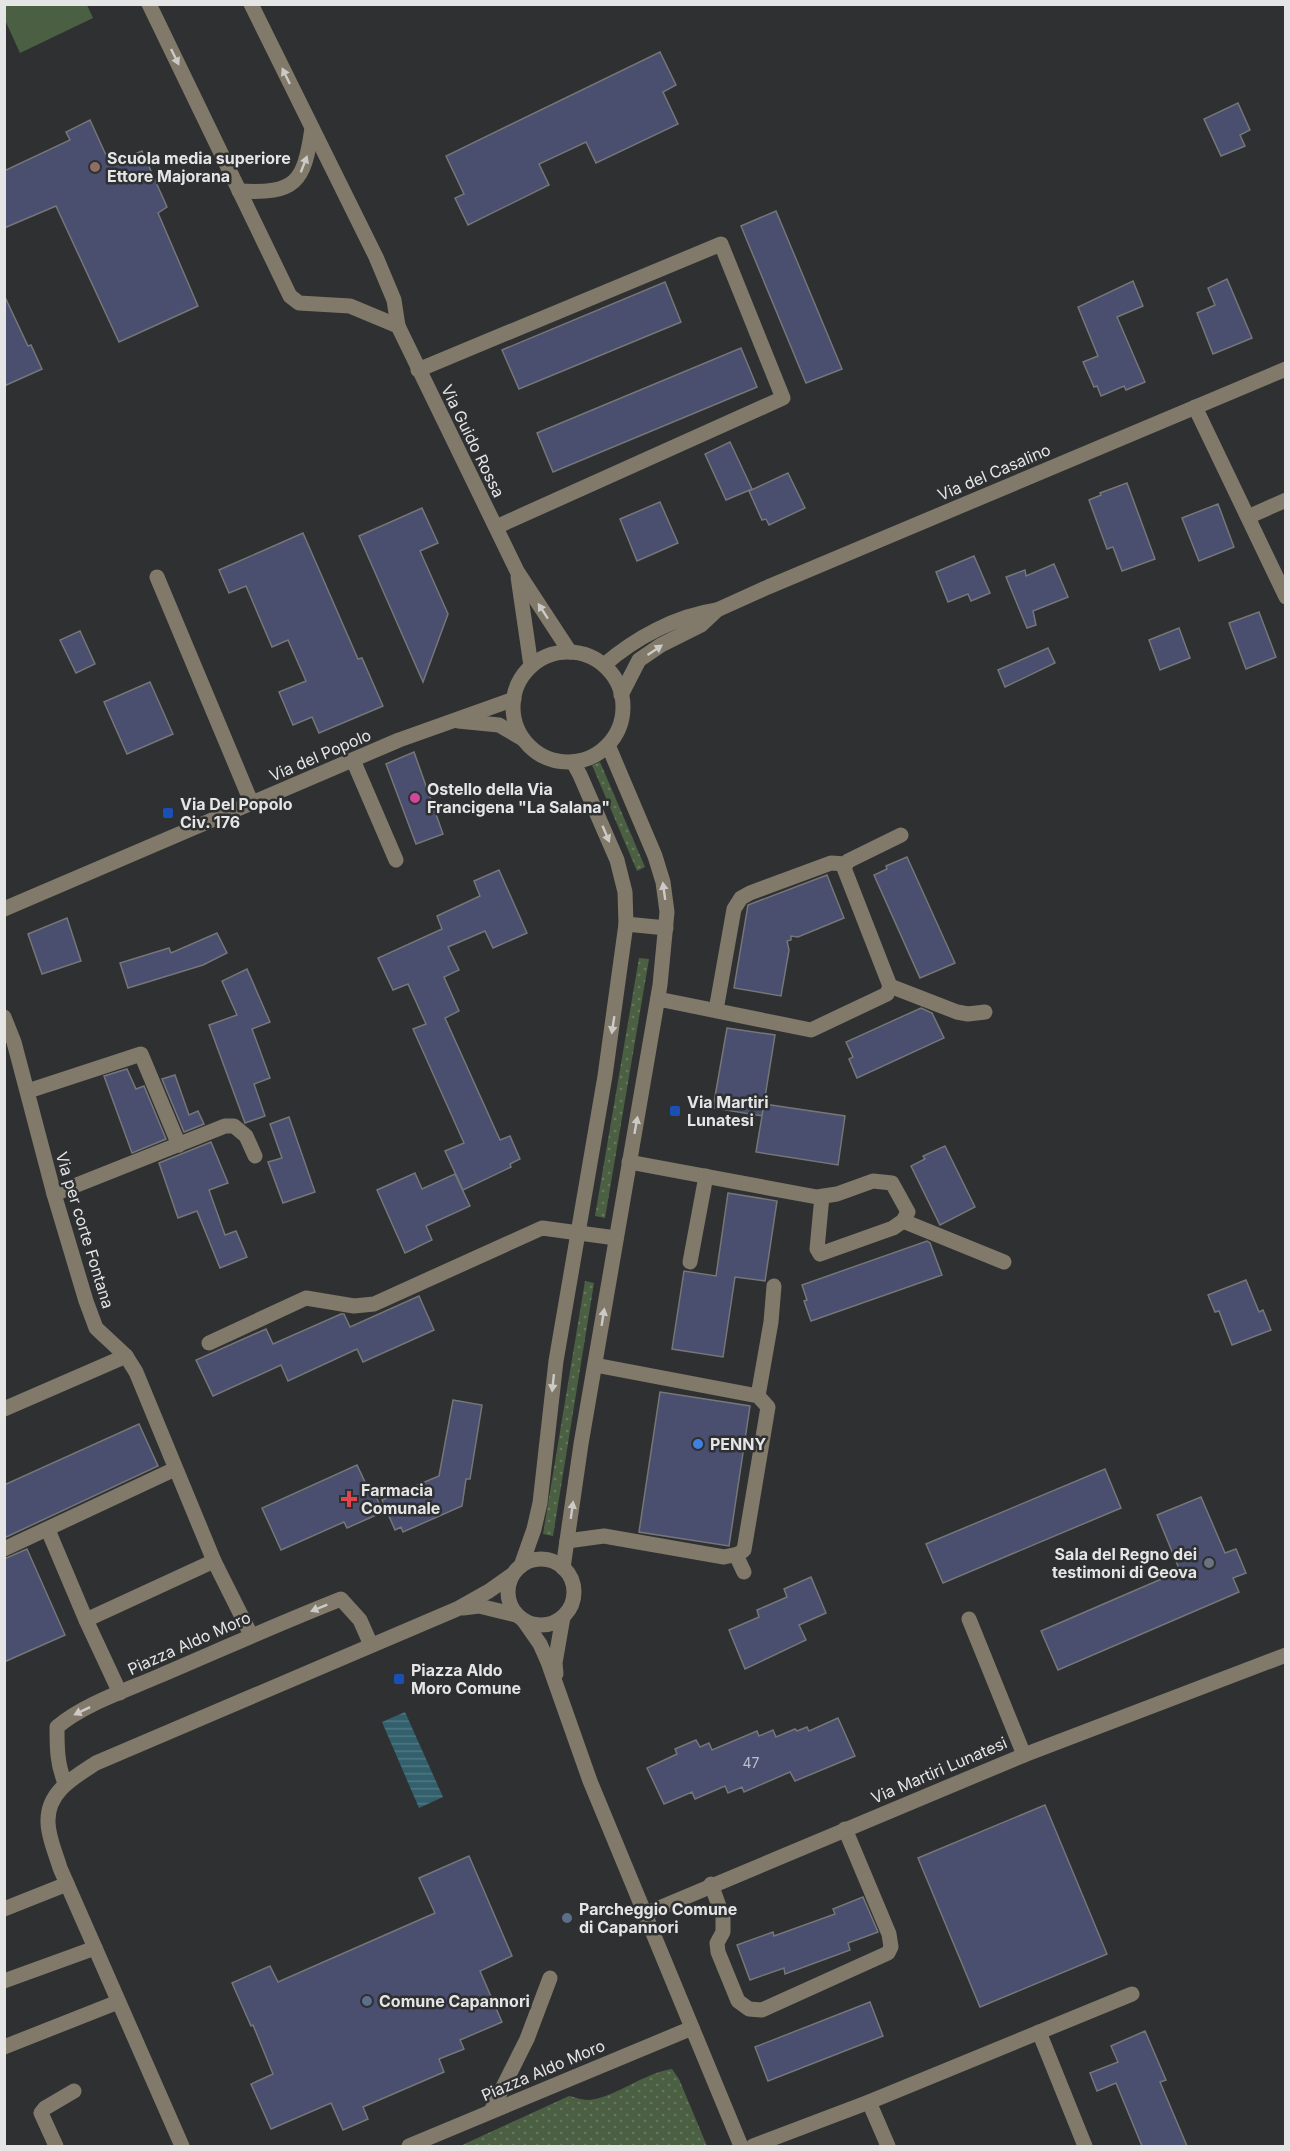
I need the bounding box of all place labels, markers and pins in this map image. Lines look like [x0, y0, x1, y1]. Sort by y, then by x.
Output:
place label: Scuola media superiore Ettore Majorana [107, 148, 291, 186]
marker: Scuola media superiore Ettore Majorana [88, 160, 102, 174]
place label: Ostello della Via Francigena "La Salana" [427, 779, 610, 817]
marker: Ostello della Via Francigena "La Salana" [408, 791, 422, 805]
place label: Via Del Popolo Civ. 176 [180, 794, 293, 832]
marker: Via Del Popolo Civ. 176 [161, 806, 175, 820]
place label: Via Martiri Lunatesi [687, 1092, 769, 1130]
marker: Via Martiri Lunatesi [668, 1104, 682, 1118]
place label: PENNY [710, 1434, 766, 1454]
marker: PENNY [691, 1437, 705, 1451]
place label: Farmacia Comunale [361, 1480, 440, 1518]
marker: Farmacia Comunale [342, 1492, 356, 1506]
place label: Sala del Regno dei testimoni di Geova [1052, 1544, 1197, 1582]
marker: Sala del Regno dei testimoni di Geova [1202, 1556, 1216, 1570]
place label: Piazza Aldo Moro Comune [411, 1660, 521, 1698]
marker: Piazza Aldo Moro Comune [392, 1672, 406, 1686]
place label: Parcheggio Comune di Capannori [579, 1899, 737, 1937]
marker: Parcheggio Comune di Capannori [560, 1911, 574, 1925]
place label: Comune Capannori [379, 1991, 530, 2011]
marker: Comune Capannori [360, 1994, 374, 2008]

